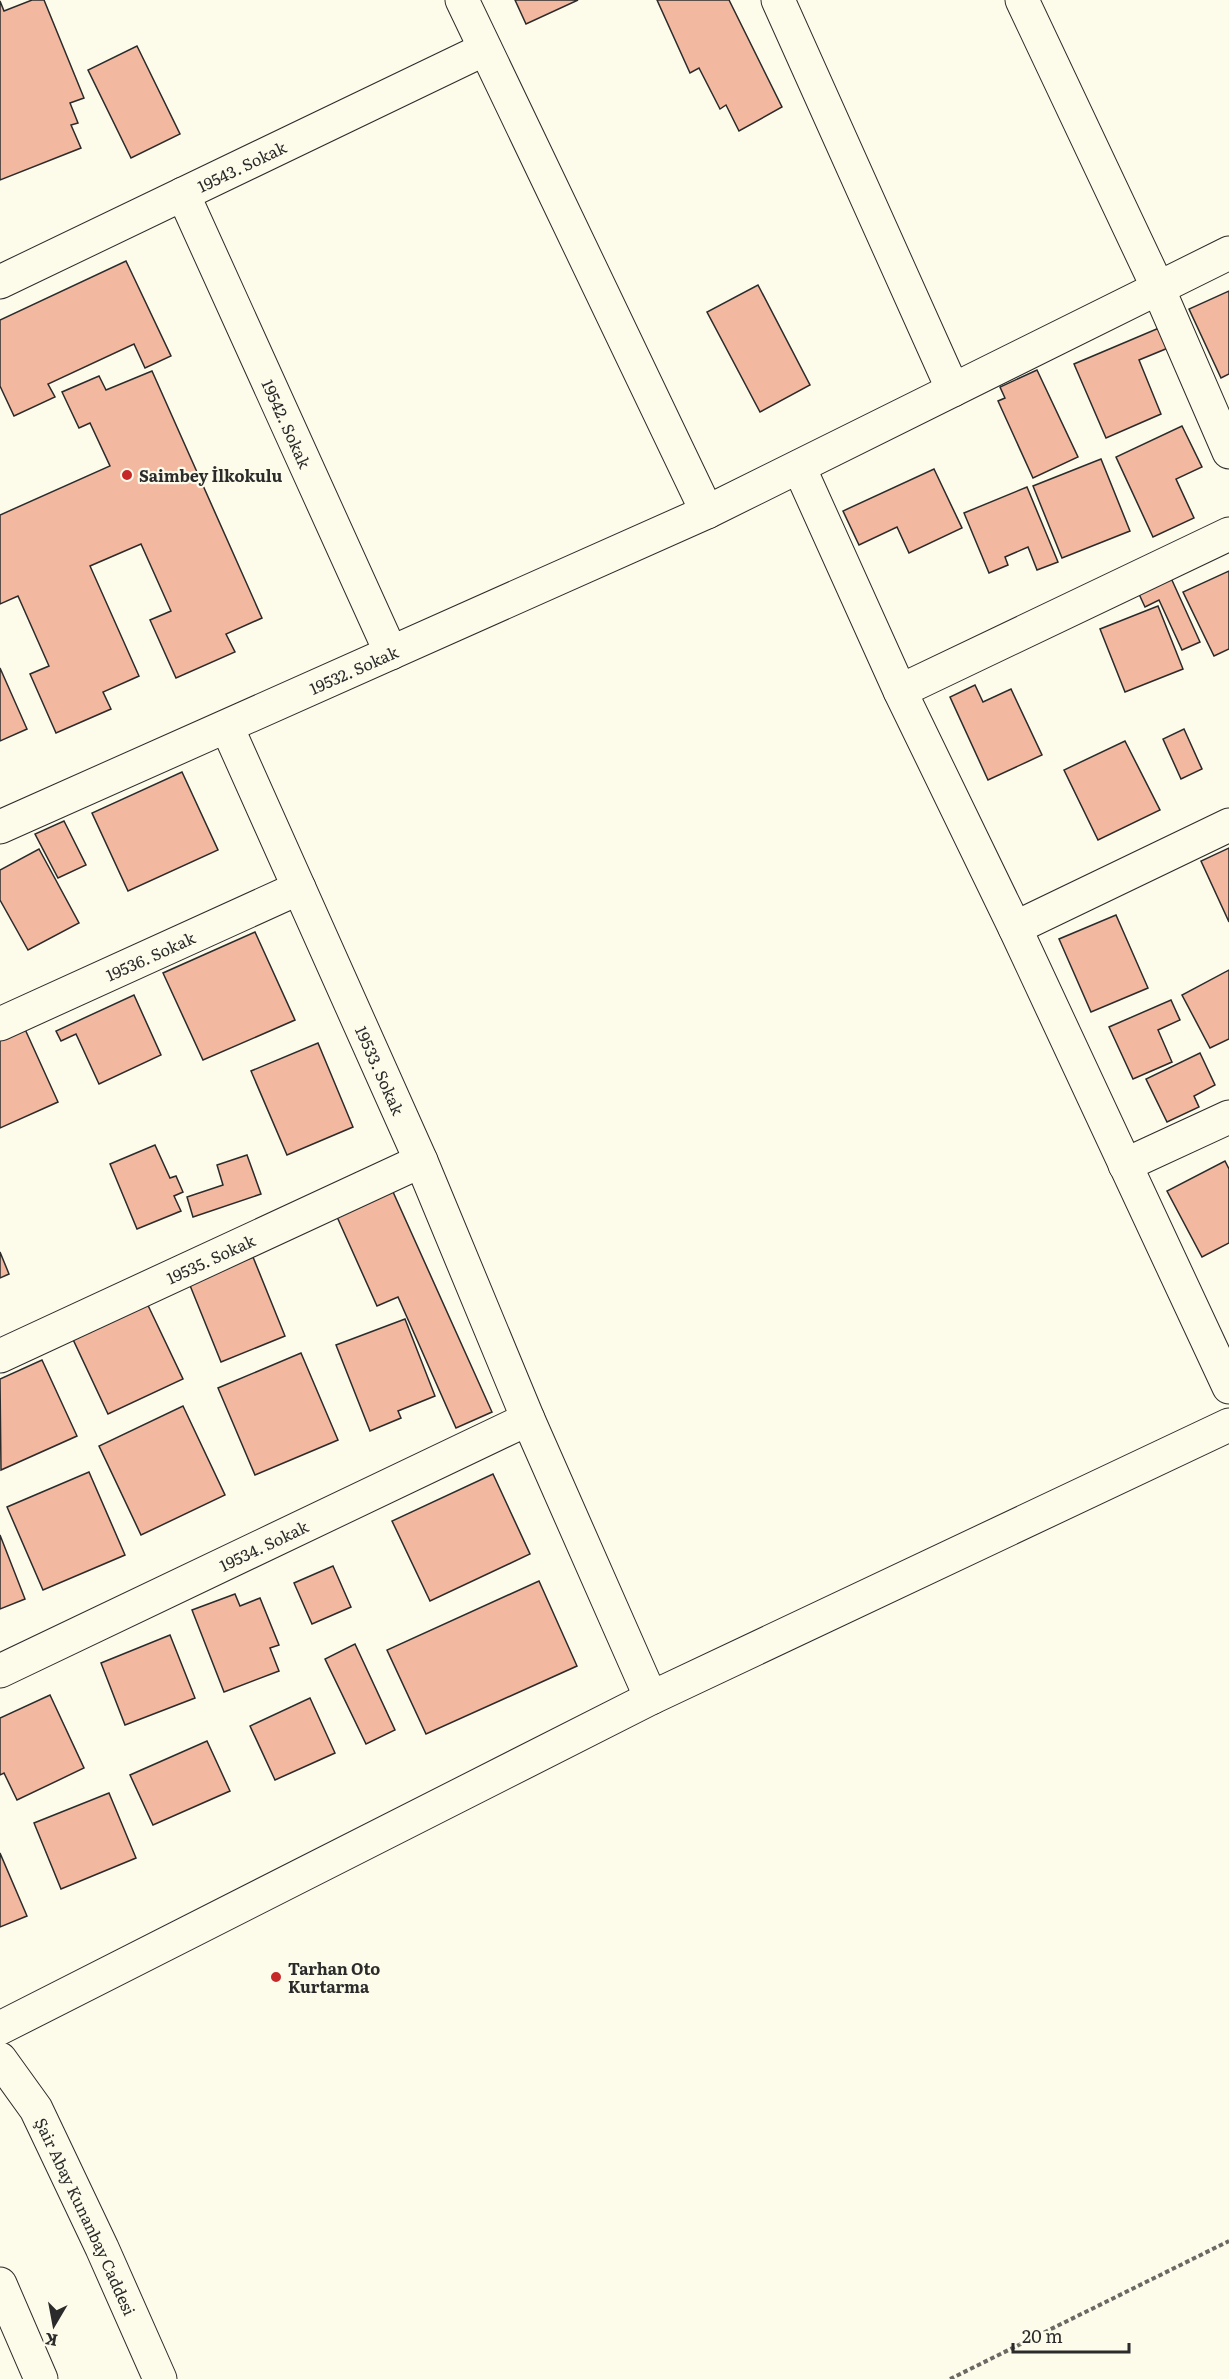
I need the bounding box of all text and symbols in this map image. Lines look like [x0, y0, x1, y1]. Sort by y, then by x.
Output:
street label: 19543. Sokak [193, 134, 290, 198]
street label: 19542. Sokak [256, 375, 318, 472]
place label: Saimbey İlkokulu [139, 463, 282, 487]
marker: Saimbey İlkokulu [120, 468, 134, 482]
street label: 19532. Sokak [305, 639, 402, 700]
street label: 19536. Sokak [102, 925, 199, 986]
street label: 19533. Sokak [350, 1022, 411, 1119]
street label: 19535. Sokak [162, 1228, 259, 1289]
street label: 19534. Sokak [215, 1514, 312, 1577]
place label: Tarhan Oto Kurtarma [288, 1956, 380, 1998]
marker: Tarhan Oto Kurtarma [269, 1970, 283, 1984]
street label: Şair Abay Kunanbay Caddesi [30, 2113, 142, 2319]
north arrow [24, 2295, 84, 2355]
scale bar [1013, 2316, 1128, 2354]
text: 20 m [1022, 2322, 1063, 2349]
text: K [43, 2328, 59, 2354]

